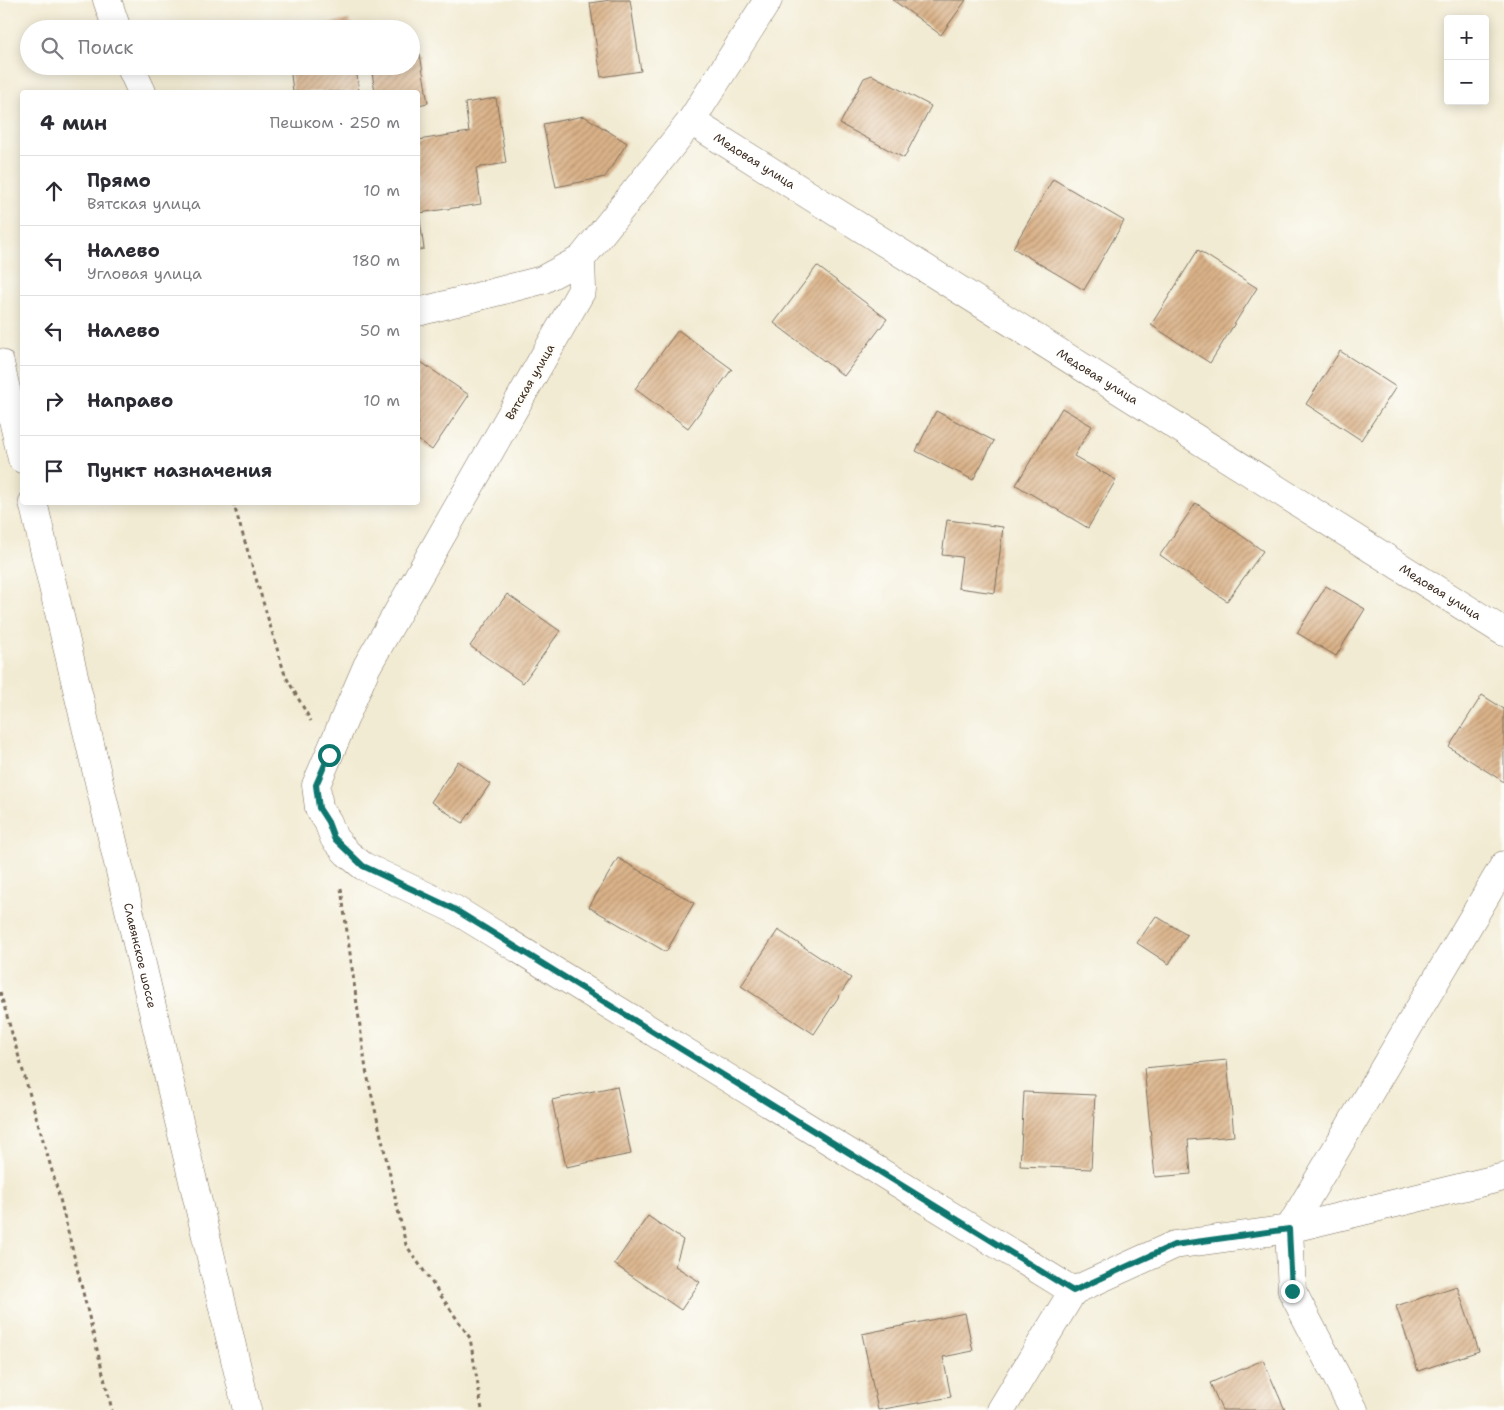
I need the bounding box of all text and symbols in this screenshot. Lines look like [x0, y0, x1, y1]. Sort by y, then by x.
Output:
map controls [1444, 15, 1489, 105]
button: + [1444, 15, 1489, 60]
search box [20, 20, 420, 75]
icon: search [38, 34, 66, 62]
text: Поиск [78, 35, 133, 60]
button: − [1444, 60, 1489, 105]
text: 4 мин [40, 109, 107, 137]
text: Пешком · 250 m [270, 112, 400, 133]
street label: Медовая улица [711, 129, 799, 193]
text: Прямо [87, 168, 151, 193]
icon: ahead [40, 177, 68, 205]
text: 10 m [363, 180, 400, 201]
text: Вятская улица [87, 193, 201, 214]
text: Налево [87, 238, 160, 263]
icon: left [40, 247, 68, 275]
text: 180 m [352, 250, 400, 271]
text: Угловая улица [87, 263, 202, 284]
icon: left [40, 317, 68, 345]
text: Налево [87, 318, 160, 343]
text: 50 m [360, 320, 400, 341]
street label: Вятская улица [502, 341, 559, 423]
street label: Медовая улица [1054, 345, 1142, 408]
icon: right [40, 387, 68, 415]
text: Направо [87, 388, 173, 413]
text: 10 m [363, 390, 400, 411]
icon: arrive [40, 457, 68, 485]
text: Пункт назначения [87, 458, 272, 483]
street label: Медовая улица [1396, 560, 1485, 624]
route start [318, 744, 341, 767]
street label: Славянское шоссе [120, 901, 160, 1010]
route end [1281, 1280, 1304, 1303]

